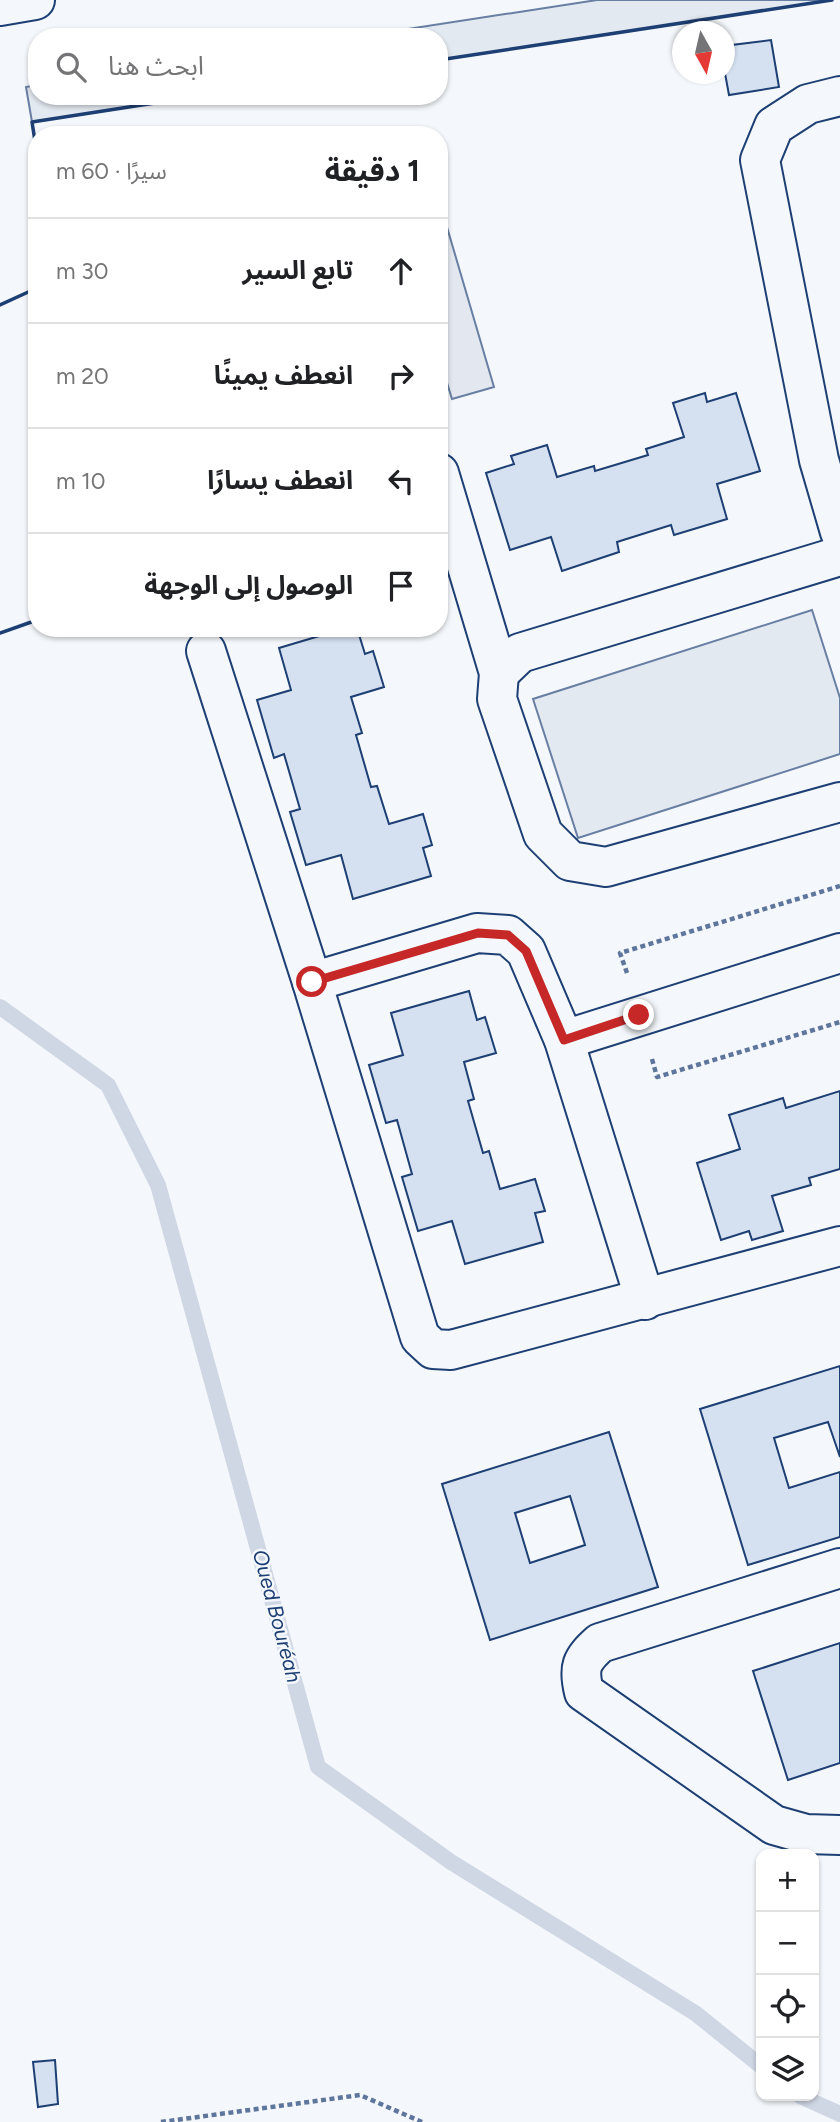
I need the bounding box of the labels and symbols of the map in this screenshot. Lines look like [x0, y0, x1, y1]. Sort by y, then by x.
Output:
north arrow [672, 21, 735, 84]
route start [296, 966, 327, 997]
route end [623, 999, 654, 1030]
water label: Oued Bouréah [248, 1547, 307, 1685]

